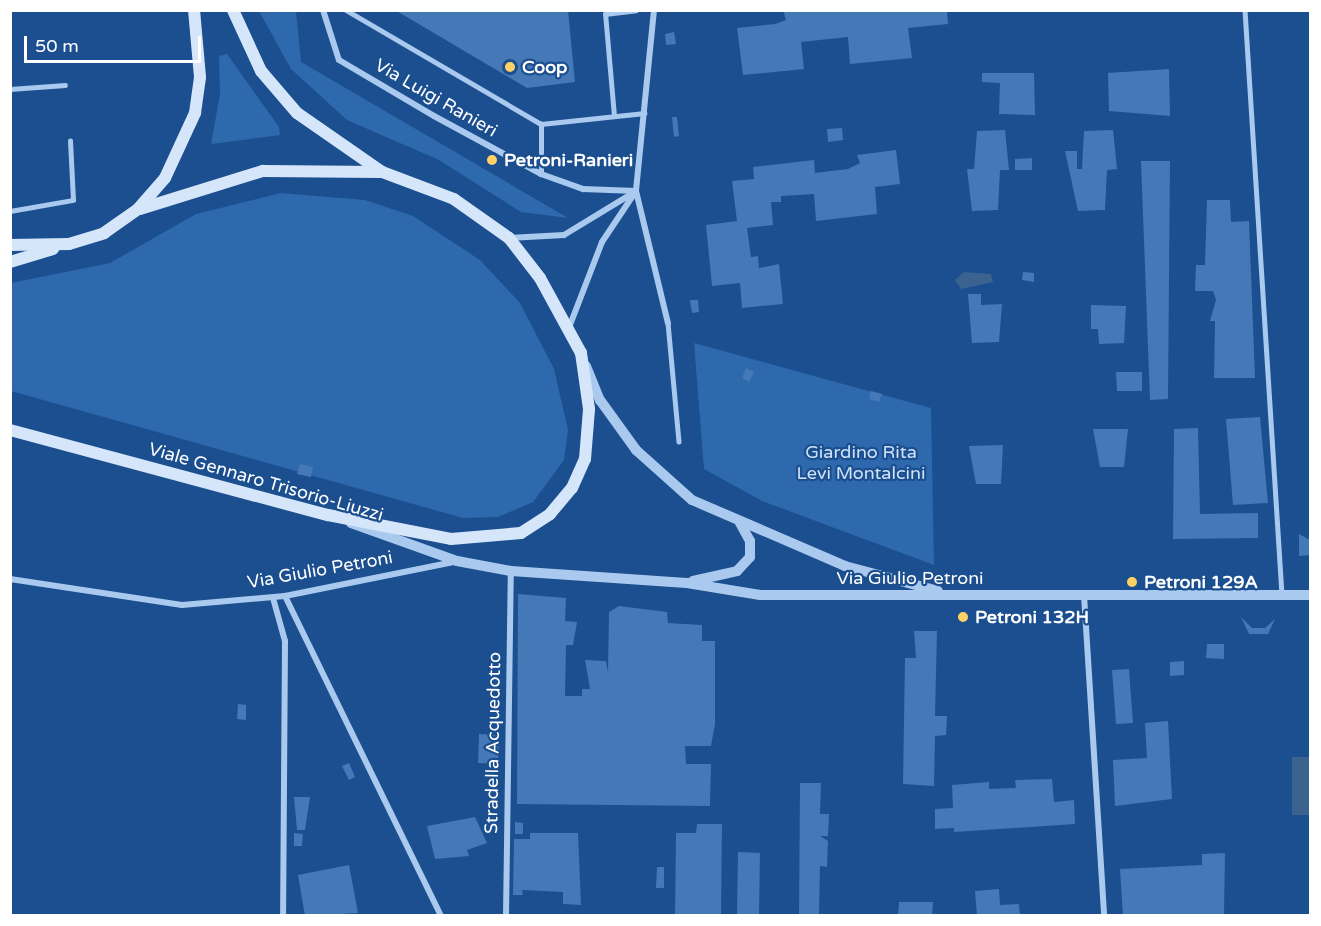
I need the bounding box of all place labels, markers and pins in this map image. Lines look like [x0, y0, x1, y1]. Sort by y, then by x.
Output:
place label: Coop [522, 56, 567, 78]
marker: Coop [503, 60, 517, 74]
place label: Petroni-Ranieri [504, 149, 633, 171]
marker: Petroni-Ranieri [485, 153, 499, 167]
place label: Petroni 129A [1144, 571, 1258, 593]
marker: Petroni 129A [1125, 575, 1139, 589]
place label: Petroni 132H [975, 606, 1089, 628]
marker: Petroni 132H [956, 610, 970, 624]

